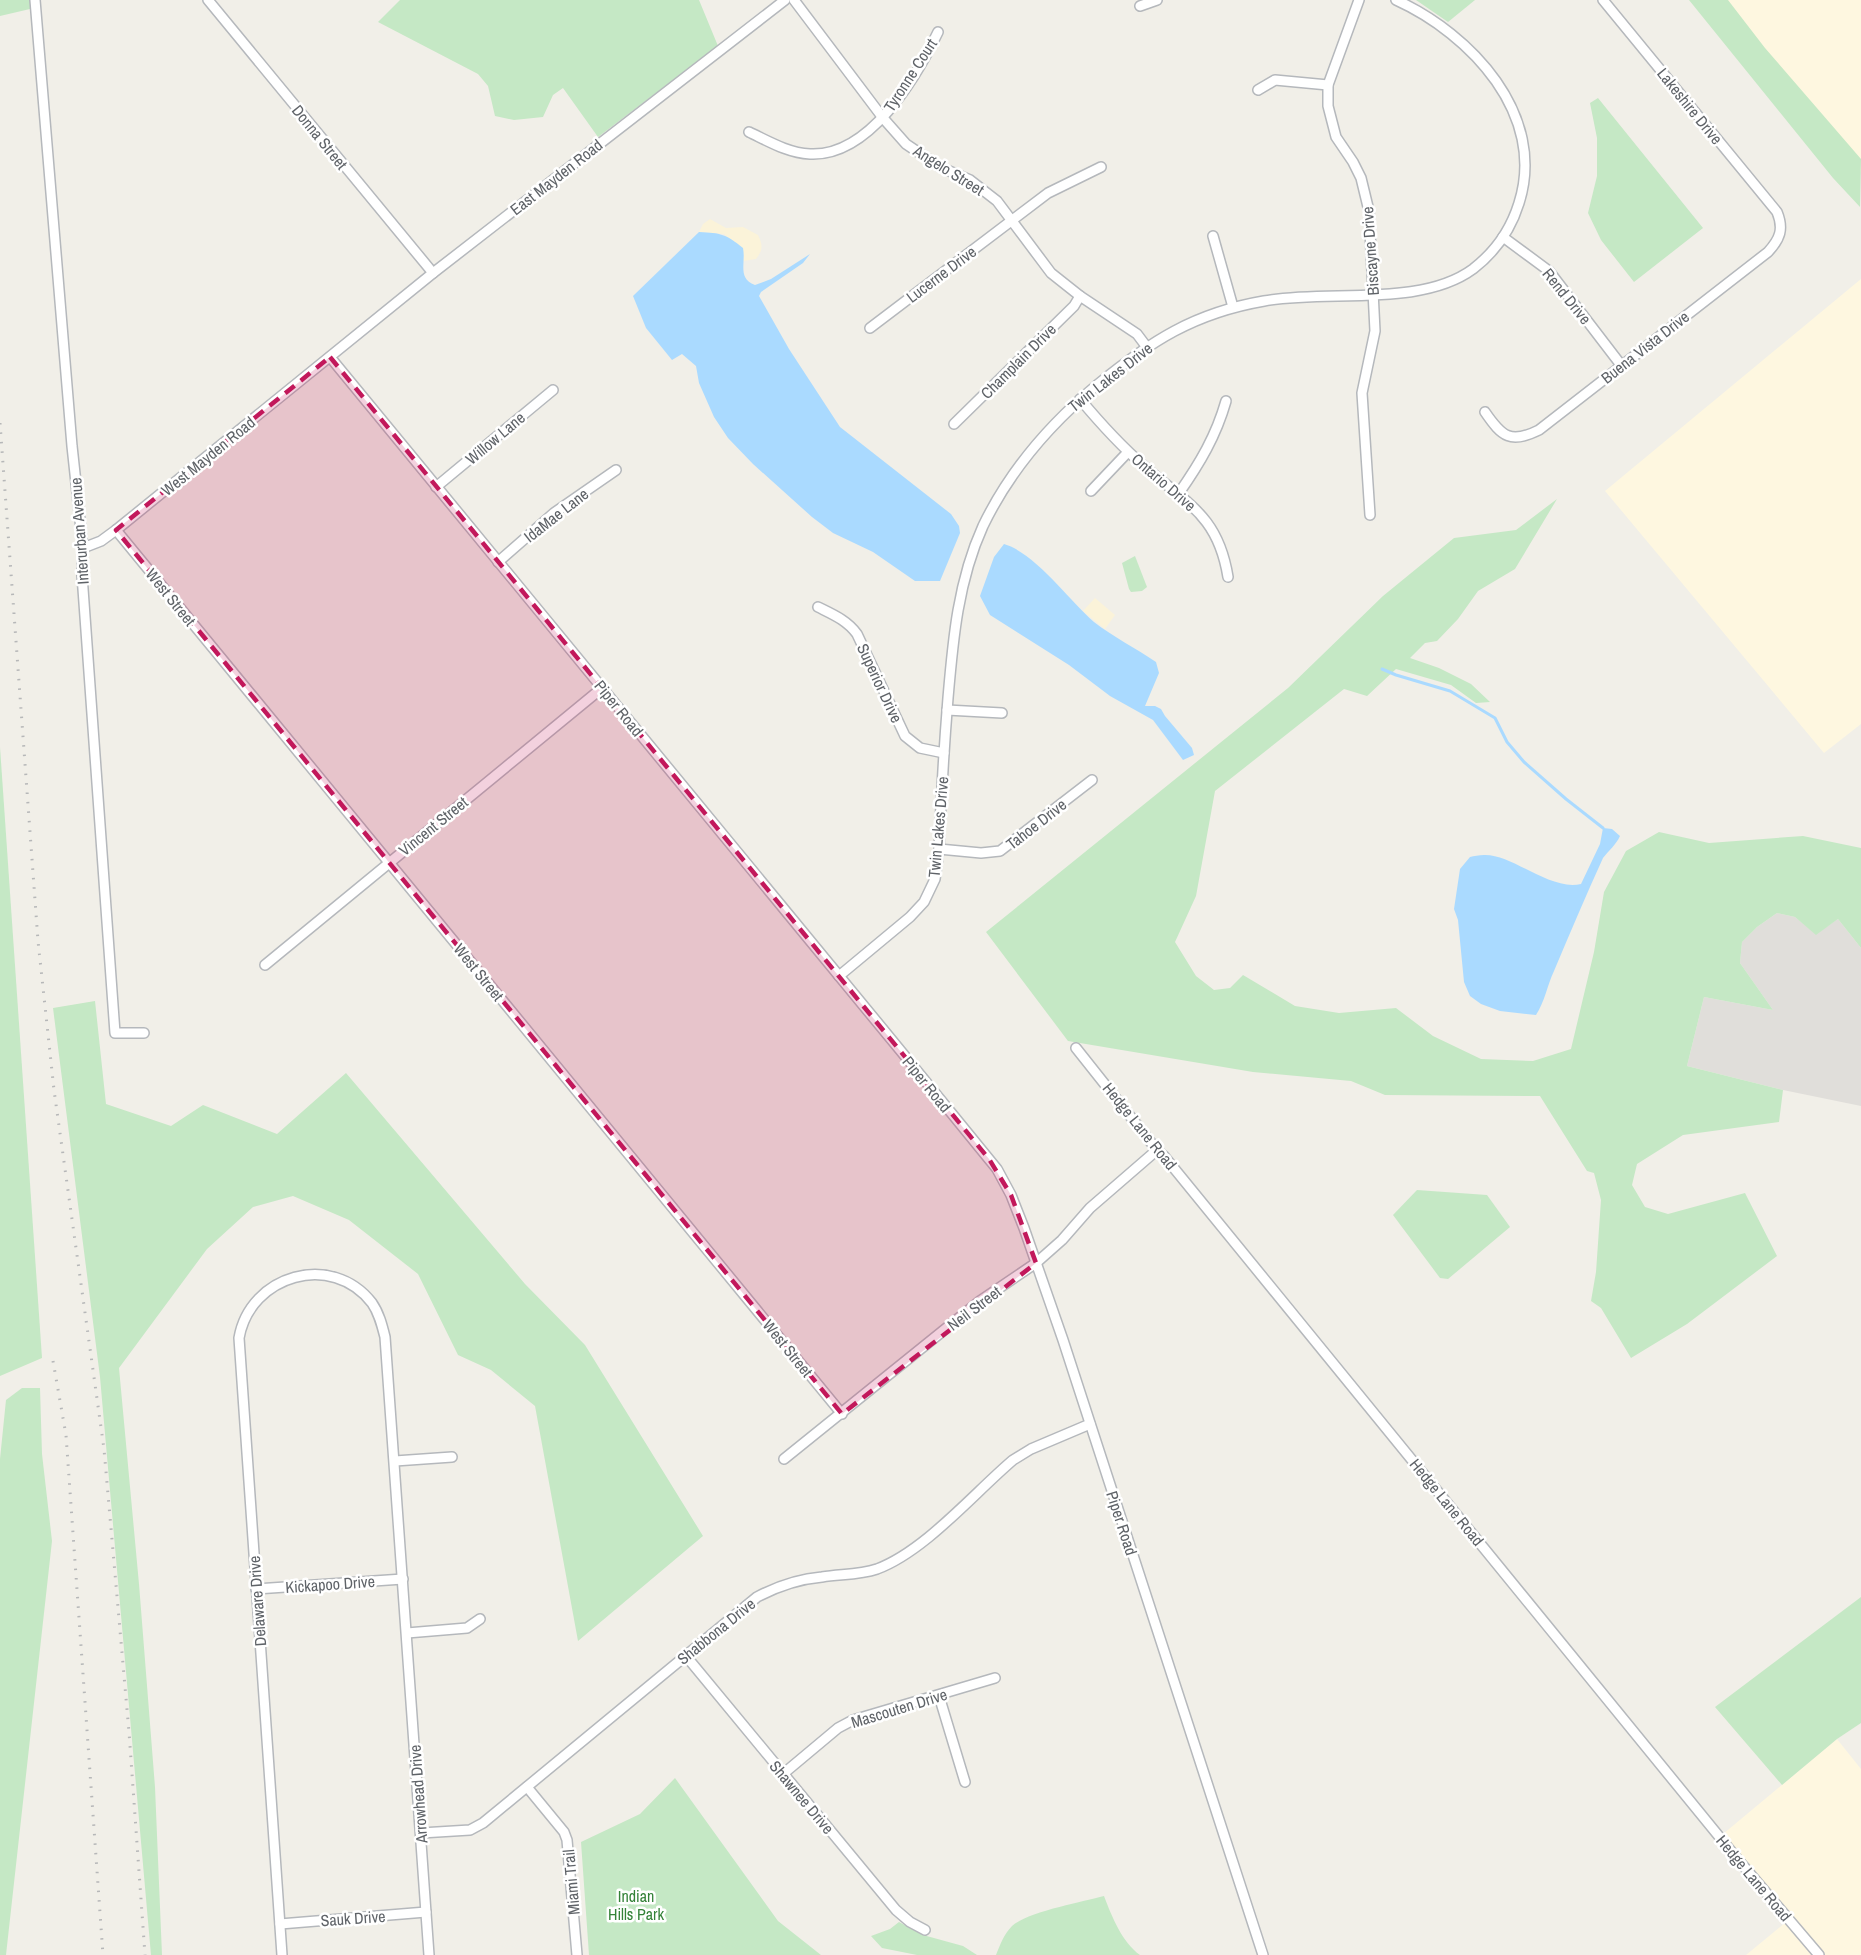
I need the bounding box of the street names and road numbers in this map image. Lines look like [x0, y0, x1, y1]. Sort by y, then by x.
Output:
street label: Tyronne Court [878, 34, 942, 116]
street label: Lakeshire Drive [1652, 63, 1728, 149]
street label: Donna Street [287, 100, 353, 174]
street label: East Mayden Road [505, 134, 607, 220]
street label: Angelo Street [909, 139, 989, 201]
street label: Biscayne Drive [1356, 206, 1384, 296]
street label: Lucerne Drive [901, 240, 981, 308]
street label: Rend Drive [1538, 263, 1596, 329]
street label: Buena Vista Drive [1596, 306, 1694, 388]
street label: Champlain Drive [975, 318, 1061, 404]
street label: Twin Lakes Drive [1063, 337, 1157, 417]
street label: Willow Lane [461, 407, 529, 469]
street label: West Mayden Road [156, 411, 260, 501]
street label: Ontario Drive [1127, 448, 1201, 516]
street label: Interurban Avenue [64, 477, 94, 585]
street label: IdaMae Lane [519, 483, 593, 547]
street label: West Street [141, 564, 201, 631]
street label: Superior Drive [852, 640, 908, 726]
street label: Piper Road [590, 675, 648, 741]
street label: Twin Lakes Drive [923, 776, 953, 878]
street label: Vincent Street [394, 791, 472, 861]
street label: Tahoe Drive [1001, 793, 1071, 855]
street label: West Street [449, 939, 509, 1006]
street label: Piper Road [898, 1051, 956, 1117]
street label: Hedge Lane Road [1098, 1078, 1182, 1174]
street label: Neil Street [943, 1280, 1006, 1335]
street label: West Street [758, 1315, 818, 1382]
street label: Hedge Lane Road [1405, 1454, 1489, 1550]
street label: Piper Road [1101, 1488, 1143, 1558]
street label: Delaware Drive [243, 1555, 271, 1647]
street label: Kickapoo Drive [284, 1570, 376, 1598]
street label: Shabbona Drive [672, 1593, 760, 1669]
street label: Mascouten Drive [848, 1683, 950, 1733]
street label: Arrowhead Drive [404, 1744, 432, 1845]
street label: Shawnee Drive [765, 1756, 839, 1838]
street label: Hedge Lane Road [1711, 1830, 1797, 1926]
street label: Miami Trail [557, 1848, 585, 1916]
street label: Sauk Drive [320, 1905, 386, 1931]

